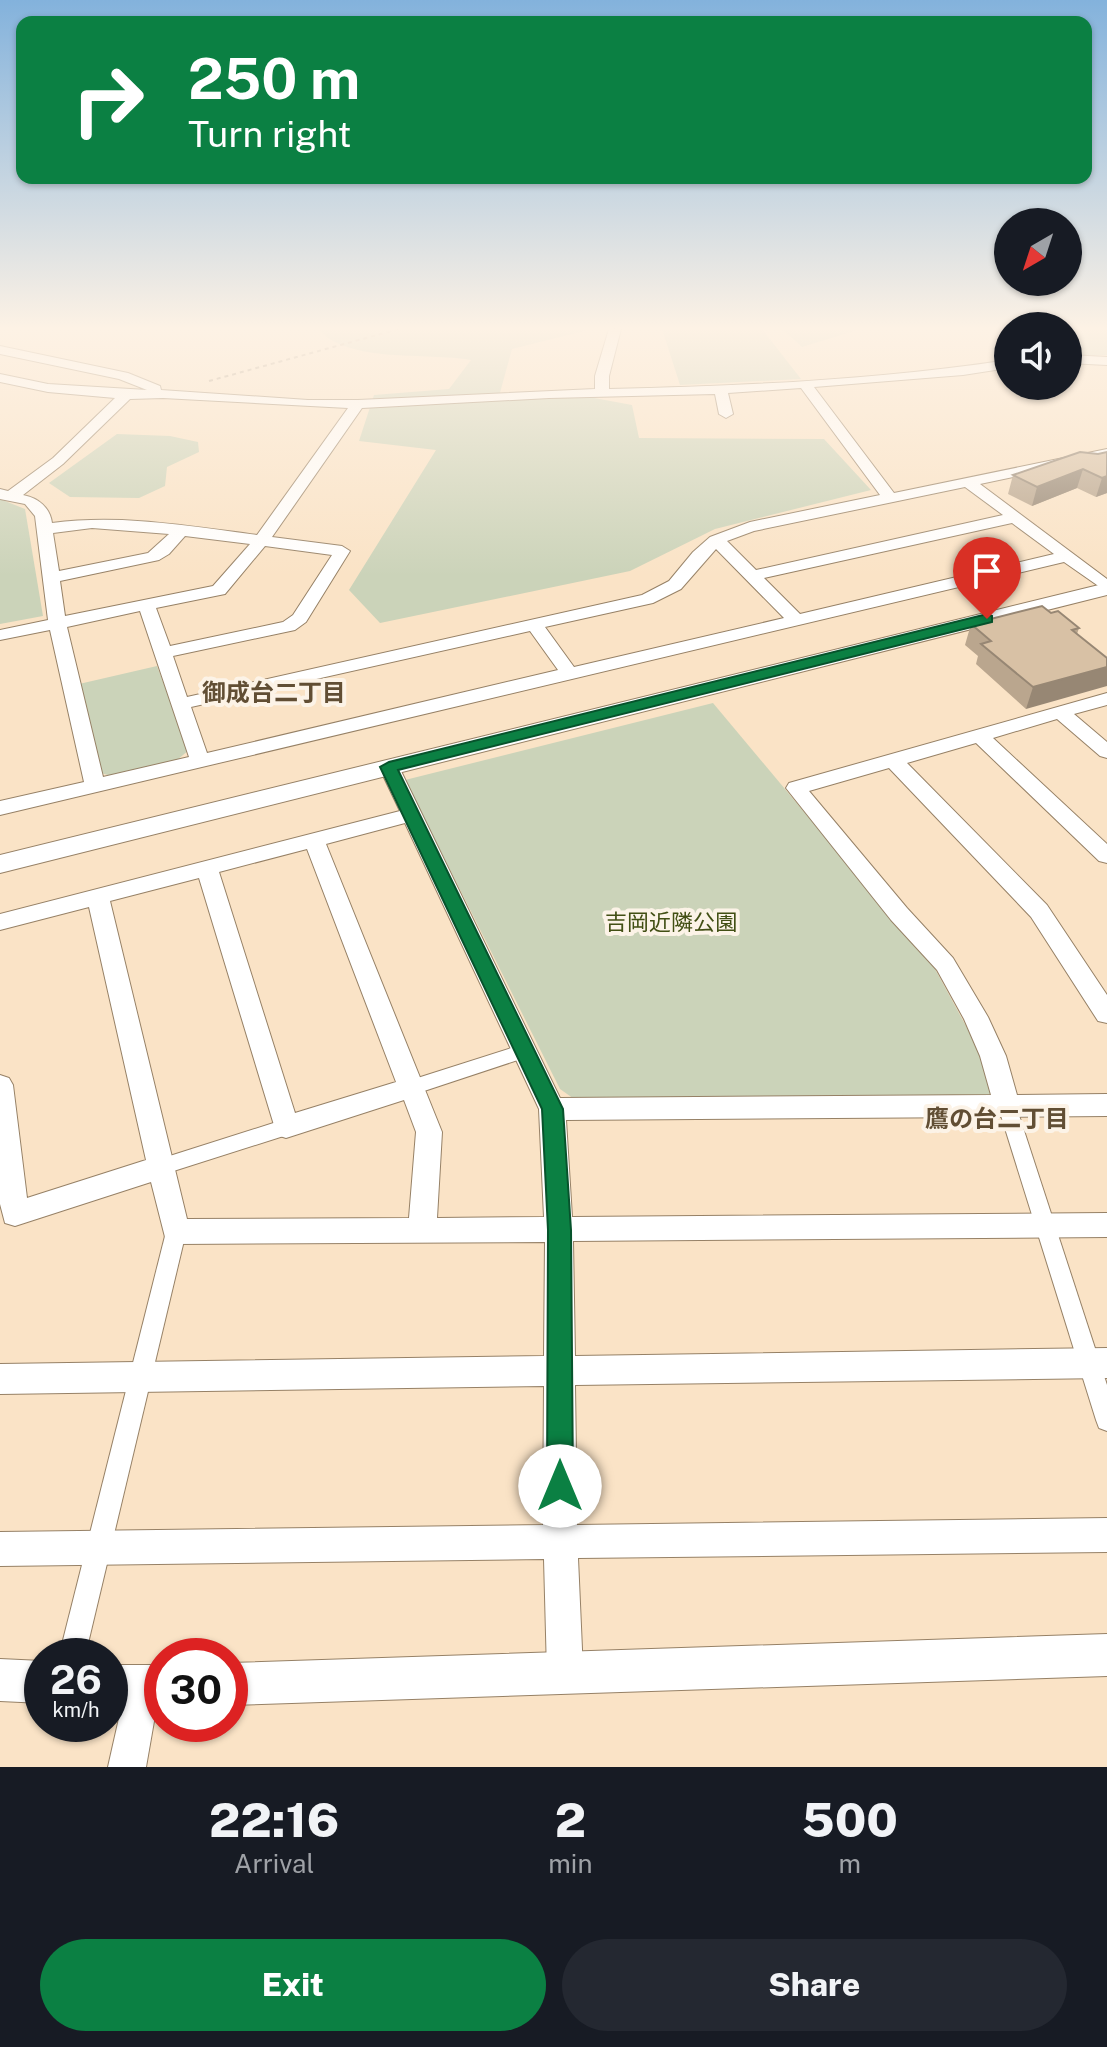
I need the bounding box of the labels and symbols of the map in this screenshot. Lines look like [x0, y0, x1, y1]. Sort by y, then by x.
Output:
north arrow [994, 208, 1082, 296]
pin [953, 537, 1021, 619]
district label: 御成台二丁目 [202, 678, 346, 706]
park label: 吉岡近隣公園 [605, 909, 737, 935]
district label: 鷹の台二丁目 [925, 1104, 1069, 1132]
position arrow [518, 1444, 602, 1528]
speed limit sign: 30 [144, 1638, 248, 1742]

